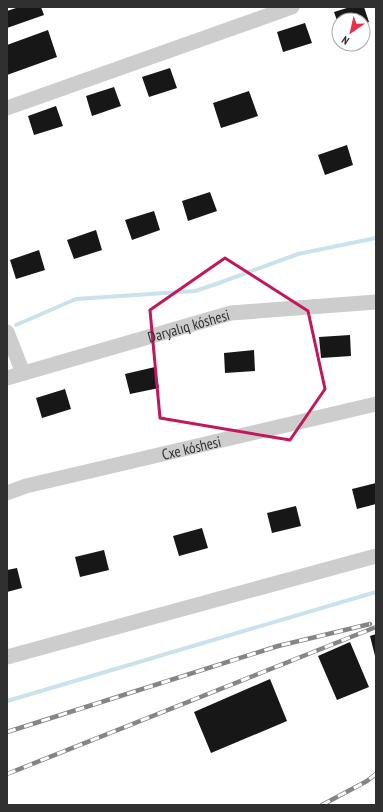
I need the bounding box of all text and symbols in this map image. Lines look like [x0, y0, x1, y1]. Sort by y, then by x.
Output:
north arrow [331, 12, 371, 52]
text: N [339, 33, 352, 48]
street label: Daryalıq kóshesi [145, 304, 232, 346]
street label: Cxe kóshesi [160, 431, 223, 463]

